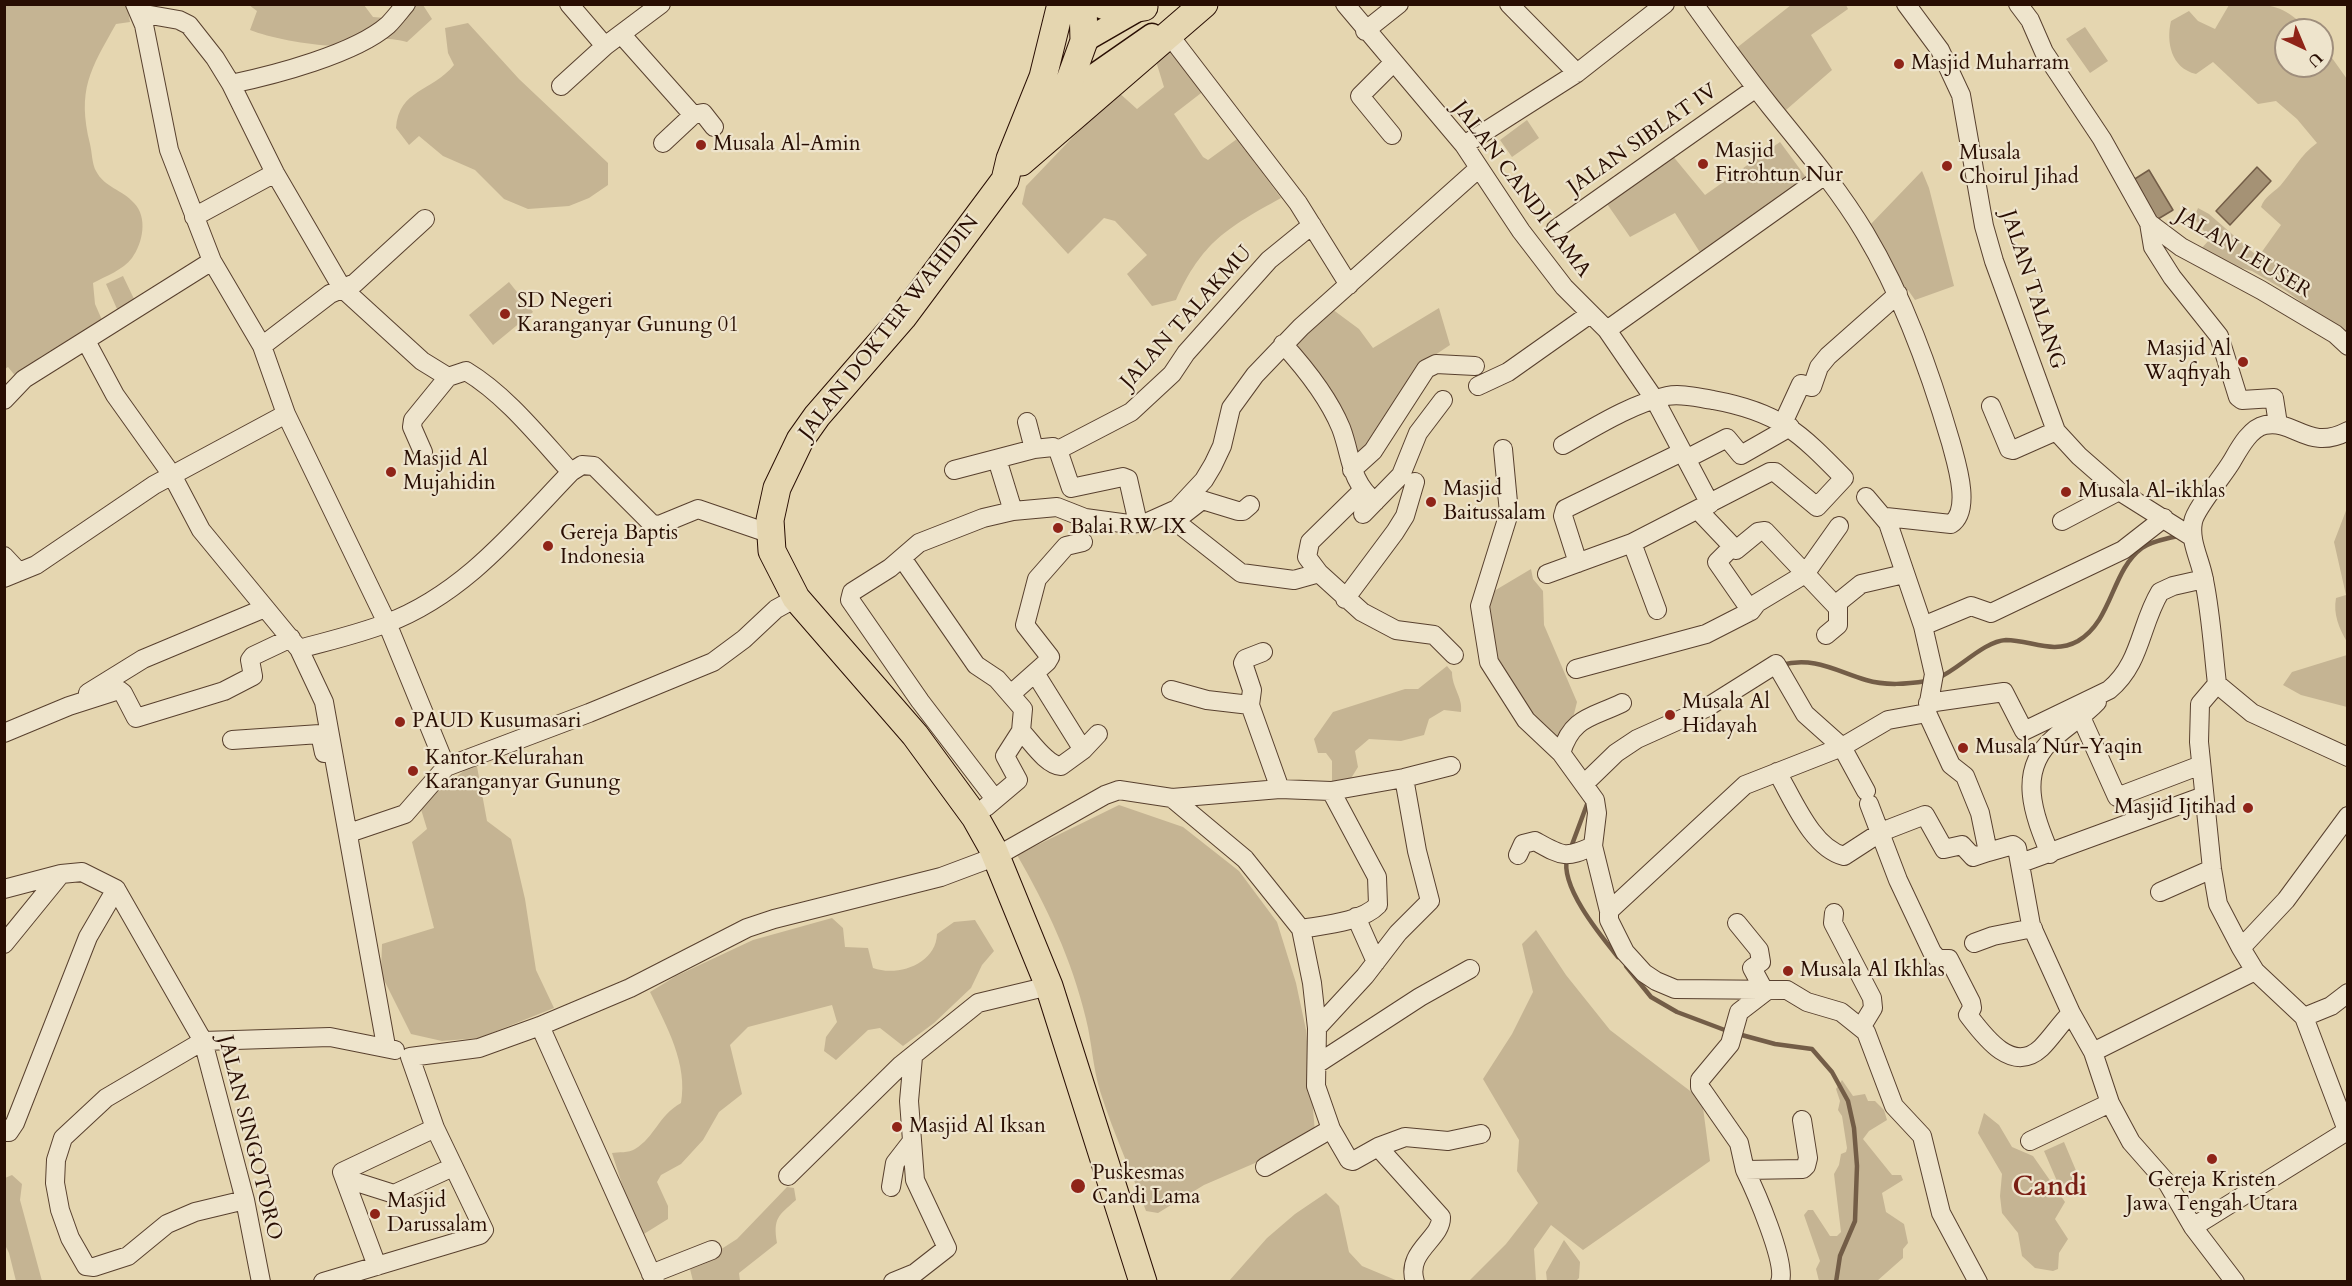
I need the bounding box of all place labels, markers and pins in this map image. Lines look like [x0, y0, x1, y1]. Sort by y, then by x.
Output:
place label: Masjid Muharram [1911, 51, 2070, 77]
marker: Masjid Muharram [1892, 57, 1906, 71]
place label: Musala Al-Amin [713, 132, 861, 158]
marker: Musala Al-Amin [694, 138, 708, 152]
place label: Masjid Fitrohtun Nur [1715, 139, 1843, 189]
place label: Musala Choirul Jihad [1959, 141, 2079, 191]
marker: Masjid Fitrohtun Nur [1696, 157, 1710, 171]
marker: Musala Choirul Jihad [1940, 159, 1954, 173]
place label: SD Negeri Karanganyar Gunung 01 [517, 289, 739, 339]
marker: SD Negeri Karanganyar Gunung 01 [498, 307, 512, 321]
place label: Masjid Al Waqfiyah [2144, 337, 2231, 387]
marker: Masjid Al Waqfiyah [2236, 355, 2250, 369]
place label: Masjid Al Mujahidin [403, 447, 496, 497]
marker: Masjid Al Mujahidin [384, 465, 398, 479]
place label: Masjid Baitussalam [1443, 477, 1546, 527]
place label: Musala Al-ikhlas [2078, 479, 2225, 505]
marker: Musala Al-ikhlas [2059, 485, 2073, 499]
marker: Masjid Baitussalam [1424, 495, 1438, 509]
place label: Balai RW IX [1070, 515, 1186, 541]
place label: Gereja Baptis Indonesia [560, 521, 678, 571]
marker: Balai RW IX [1051, 521, 1065, 535]
marker: Gereja Baptis Indonesia [541, 539, 555, 553]
place label: Musala Al Hidayah [1682, 690, 1770, 740]
marker: Musala Al Hidayah [1663, 708, 1677, 722]
place label: PAUD Kusumasari [412, 709, 581, 735]
marker: PAUD Kusumasari [393, 715, 407, 729]
place label: Musala Nur-Yaqin [1975, 735, 2143, 761]
marker: Musala Nur-Yaqin [1956, 741, 1970, 755]
place label: Kantor Kelurahan Karanganyar Gunung [425, 746, 620, 796]
marker: Kantor Kelurahan Karanganyar Gunung [406, 764, 420, 778]
place label: Masjid Ijtihad [2114, 795, 2236, 821]
marker: Masjid Ijtihad [2241, 801, 2255, 815]
place label: Musala Al Ikhlas [1800, 958, 1945, 984]
marker: Musala Al Ikhlas [1781, 964, 1795, 978]
place label: Masjid Al Iksan [909, 1114, 1046, 1140]
marker: Masjid Al Iksan [890, 1120, 904, 1134]
marker: Gereja Kristen Jawa Tengah Utara [2205, 1152, 2219, 1166]
place label: Puskesmas Candi Lama [1092, 1161, 1200, 1211]
place label: Gereja Kristen Jawa Tengah Utara [2126, 1168, 2298, 1218]
marker: Puskesmas Candi Lama [1069, 1177, 1087, 1195]
place label: Masjid Darussalam [387, 1189, 488, 1239]
marker: Masjid Darussalam [368, 1207, 382, 1221]

